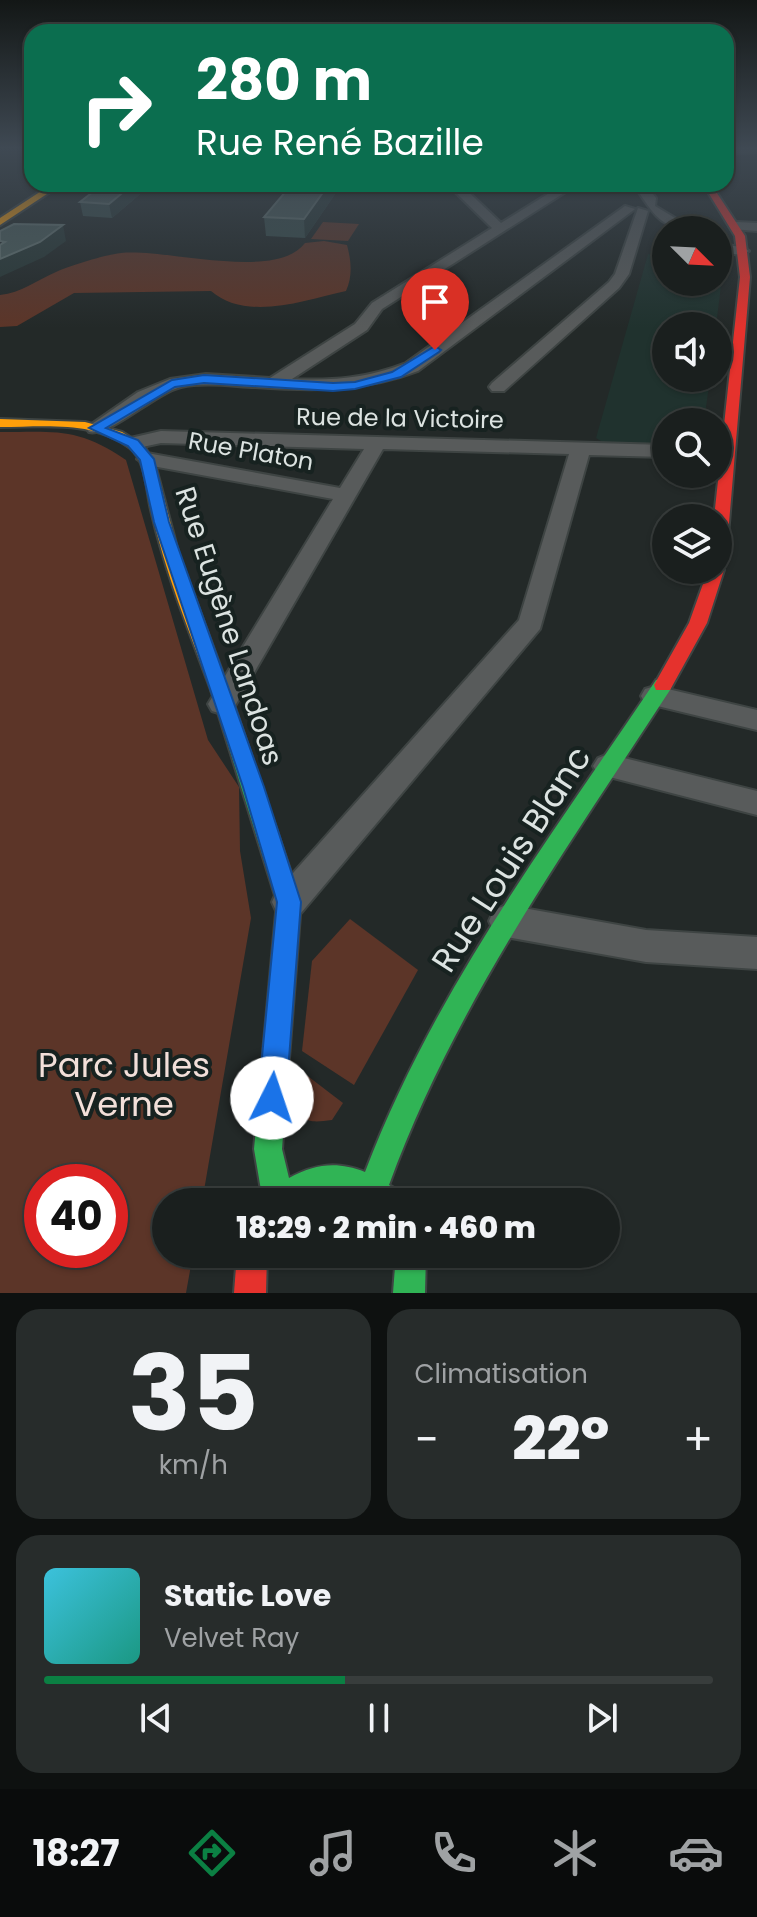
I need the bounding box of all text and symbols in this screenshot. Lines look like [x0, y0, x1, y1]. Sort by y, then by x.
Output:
text: 280 m [196, 41, 372, 120]
icon: right [64, 56, 168, 160]
text: Rue René Bazille [196, 117, 484, 168]
north arrow [652, 216, 732, 296]
map controls [652, 216, 732, 584]
pin [401, 268, 469, 350]
icon: arrive [413, 280, 457, 324]
button: sound [652, 312, 732, 392]
street label: Rue de la Victoire [296, 400, 504, 436]
button: search [652, 408, 732, 488]
street label: Rue Platon [186, 424, 316, 478]
street label: Rue Eugène Landoas [166, 482, 292, 770]
button: layers [652, 504, 732, 584]
street label: Rue Louis Blanc [420, 737, 602, 981]
park label: Parc Jules Verne [38, 1041, 210, 1128]
position arrow [230, 1056, 314, 1140]
speed limit sign: 40 [24, 1164, 128, 1268]
text: 18:29 · 2 min · 460 m [236, 1206, 536, 1249]
text: 35 [128, 1321, 259, 1466]
text: Climatisation [415, 1356, 588, 1392]
text: 22° [512, 1397, 609, 1481]
text: − [415, 1409, 439, 1470]
text: + [683, 1409, 713, 1470]
text: km/h [159, 1447, 228, 1483]
text: Static Love [164, 1574, 331, 1617]
text: Velvet Ray [164, 1620, 299, 1656]
icon: previous [134, 1696, 178, 1740]
icon: pause [357, 1696, 401, 1740]
icon: next [580, 1696, 624, 1740]
icon: directions [184, 1825, 240, 1881]
icon: music [305, 1825, 361, 1881]
icon: phone [426, 1825, 482, 1881]
icon: climate [547, 1825, 603, 1881]
icon: car [668, 1825, 724, 1881]
text: 18:27 [33, 1828, 119, 1879]

